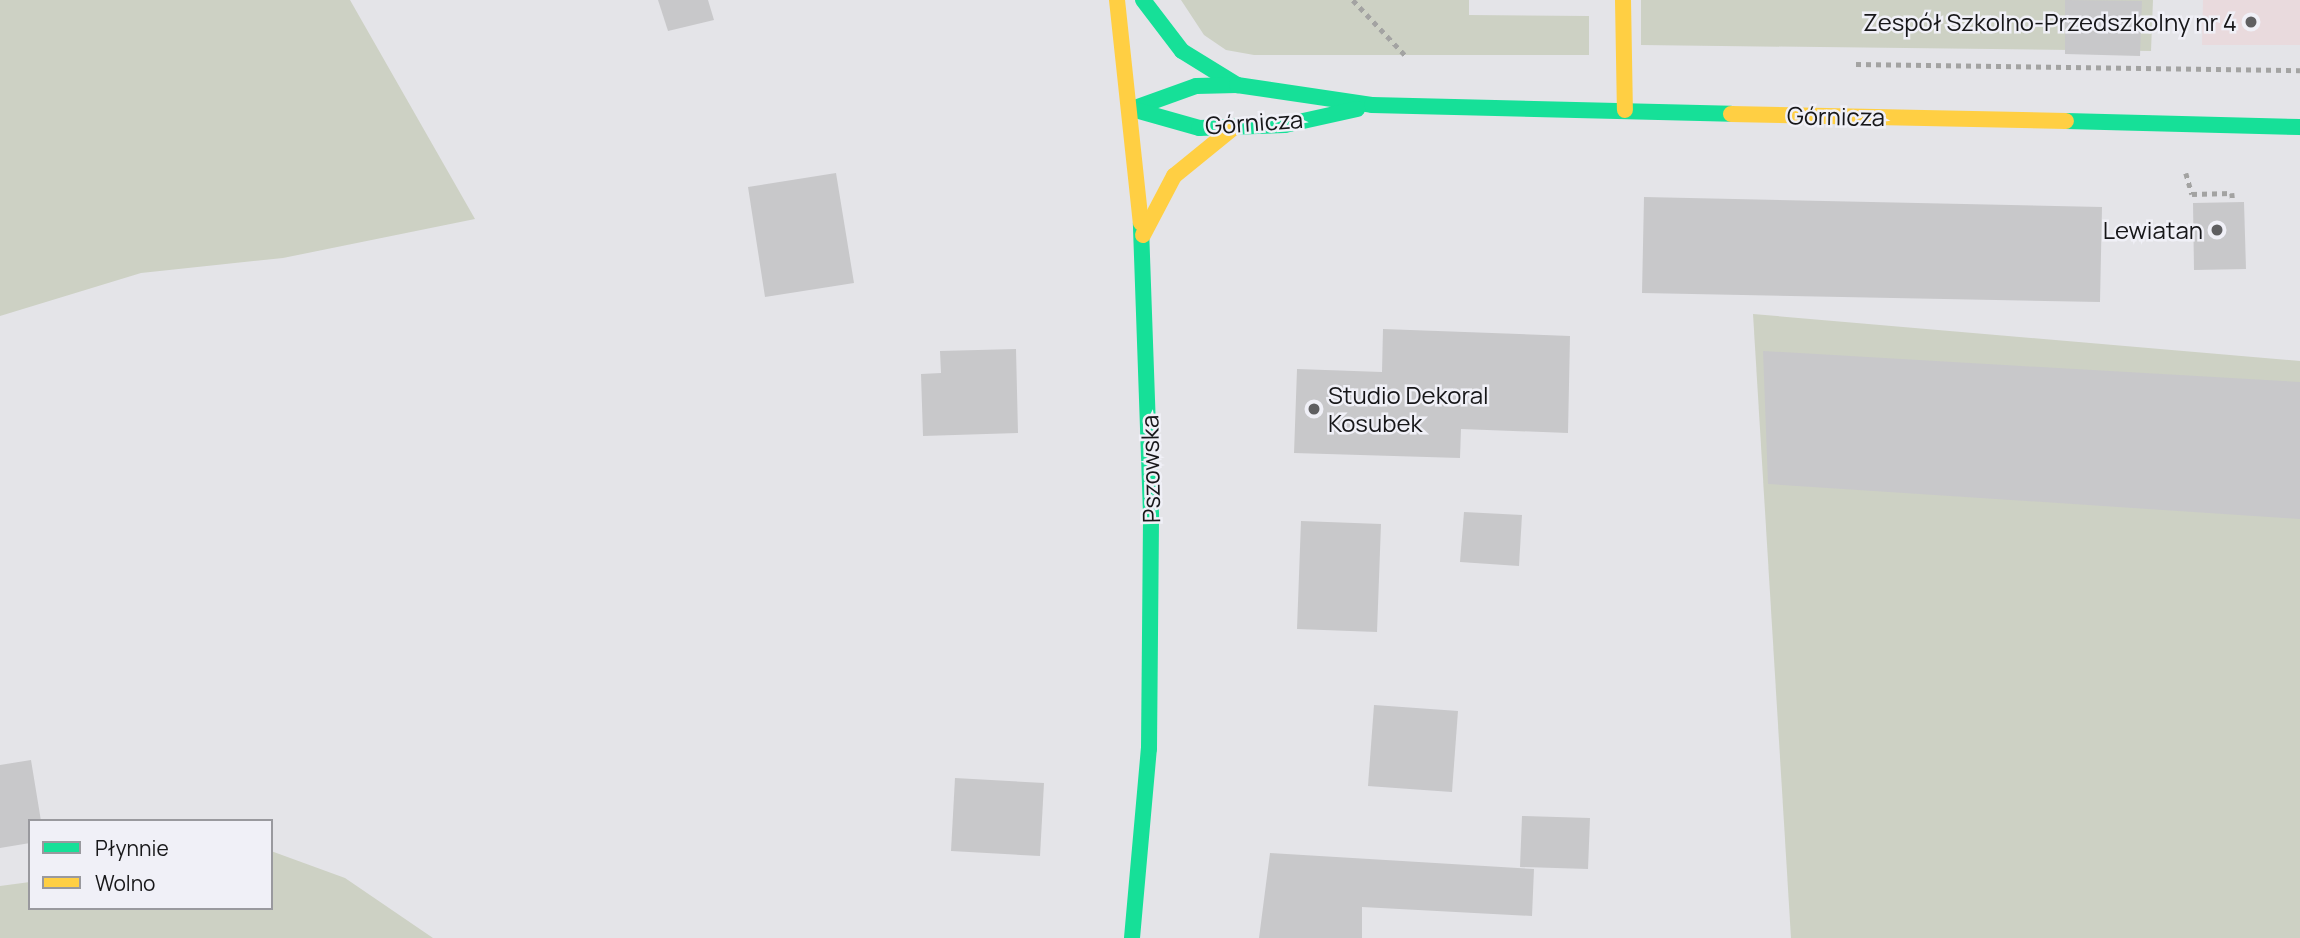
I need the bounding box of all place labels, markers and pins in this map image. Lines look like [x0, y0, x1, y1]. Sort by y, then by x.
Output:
place label: Zespół Szkolno-Przedszkolny nr 4 [1863, 8, 2237, 36]
marker: Zespół Szkolno-Przedszkolny nr 4 [2243, 14, 2259, 30]
place label: Lewiatan [2103, 216, 2203, 244]
marker: Lewiatan [2209, 222, 2225, 238]
place label: Studio Dekoral Kosubek [1328, 381, 1489, 437]
marker: Studio Dekoral Kosubek [1306, 401, 1322, 417]

